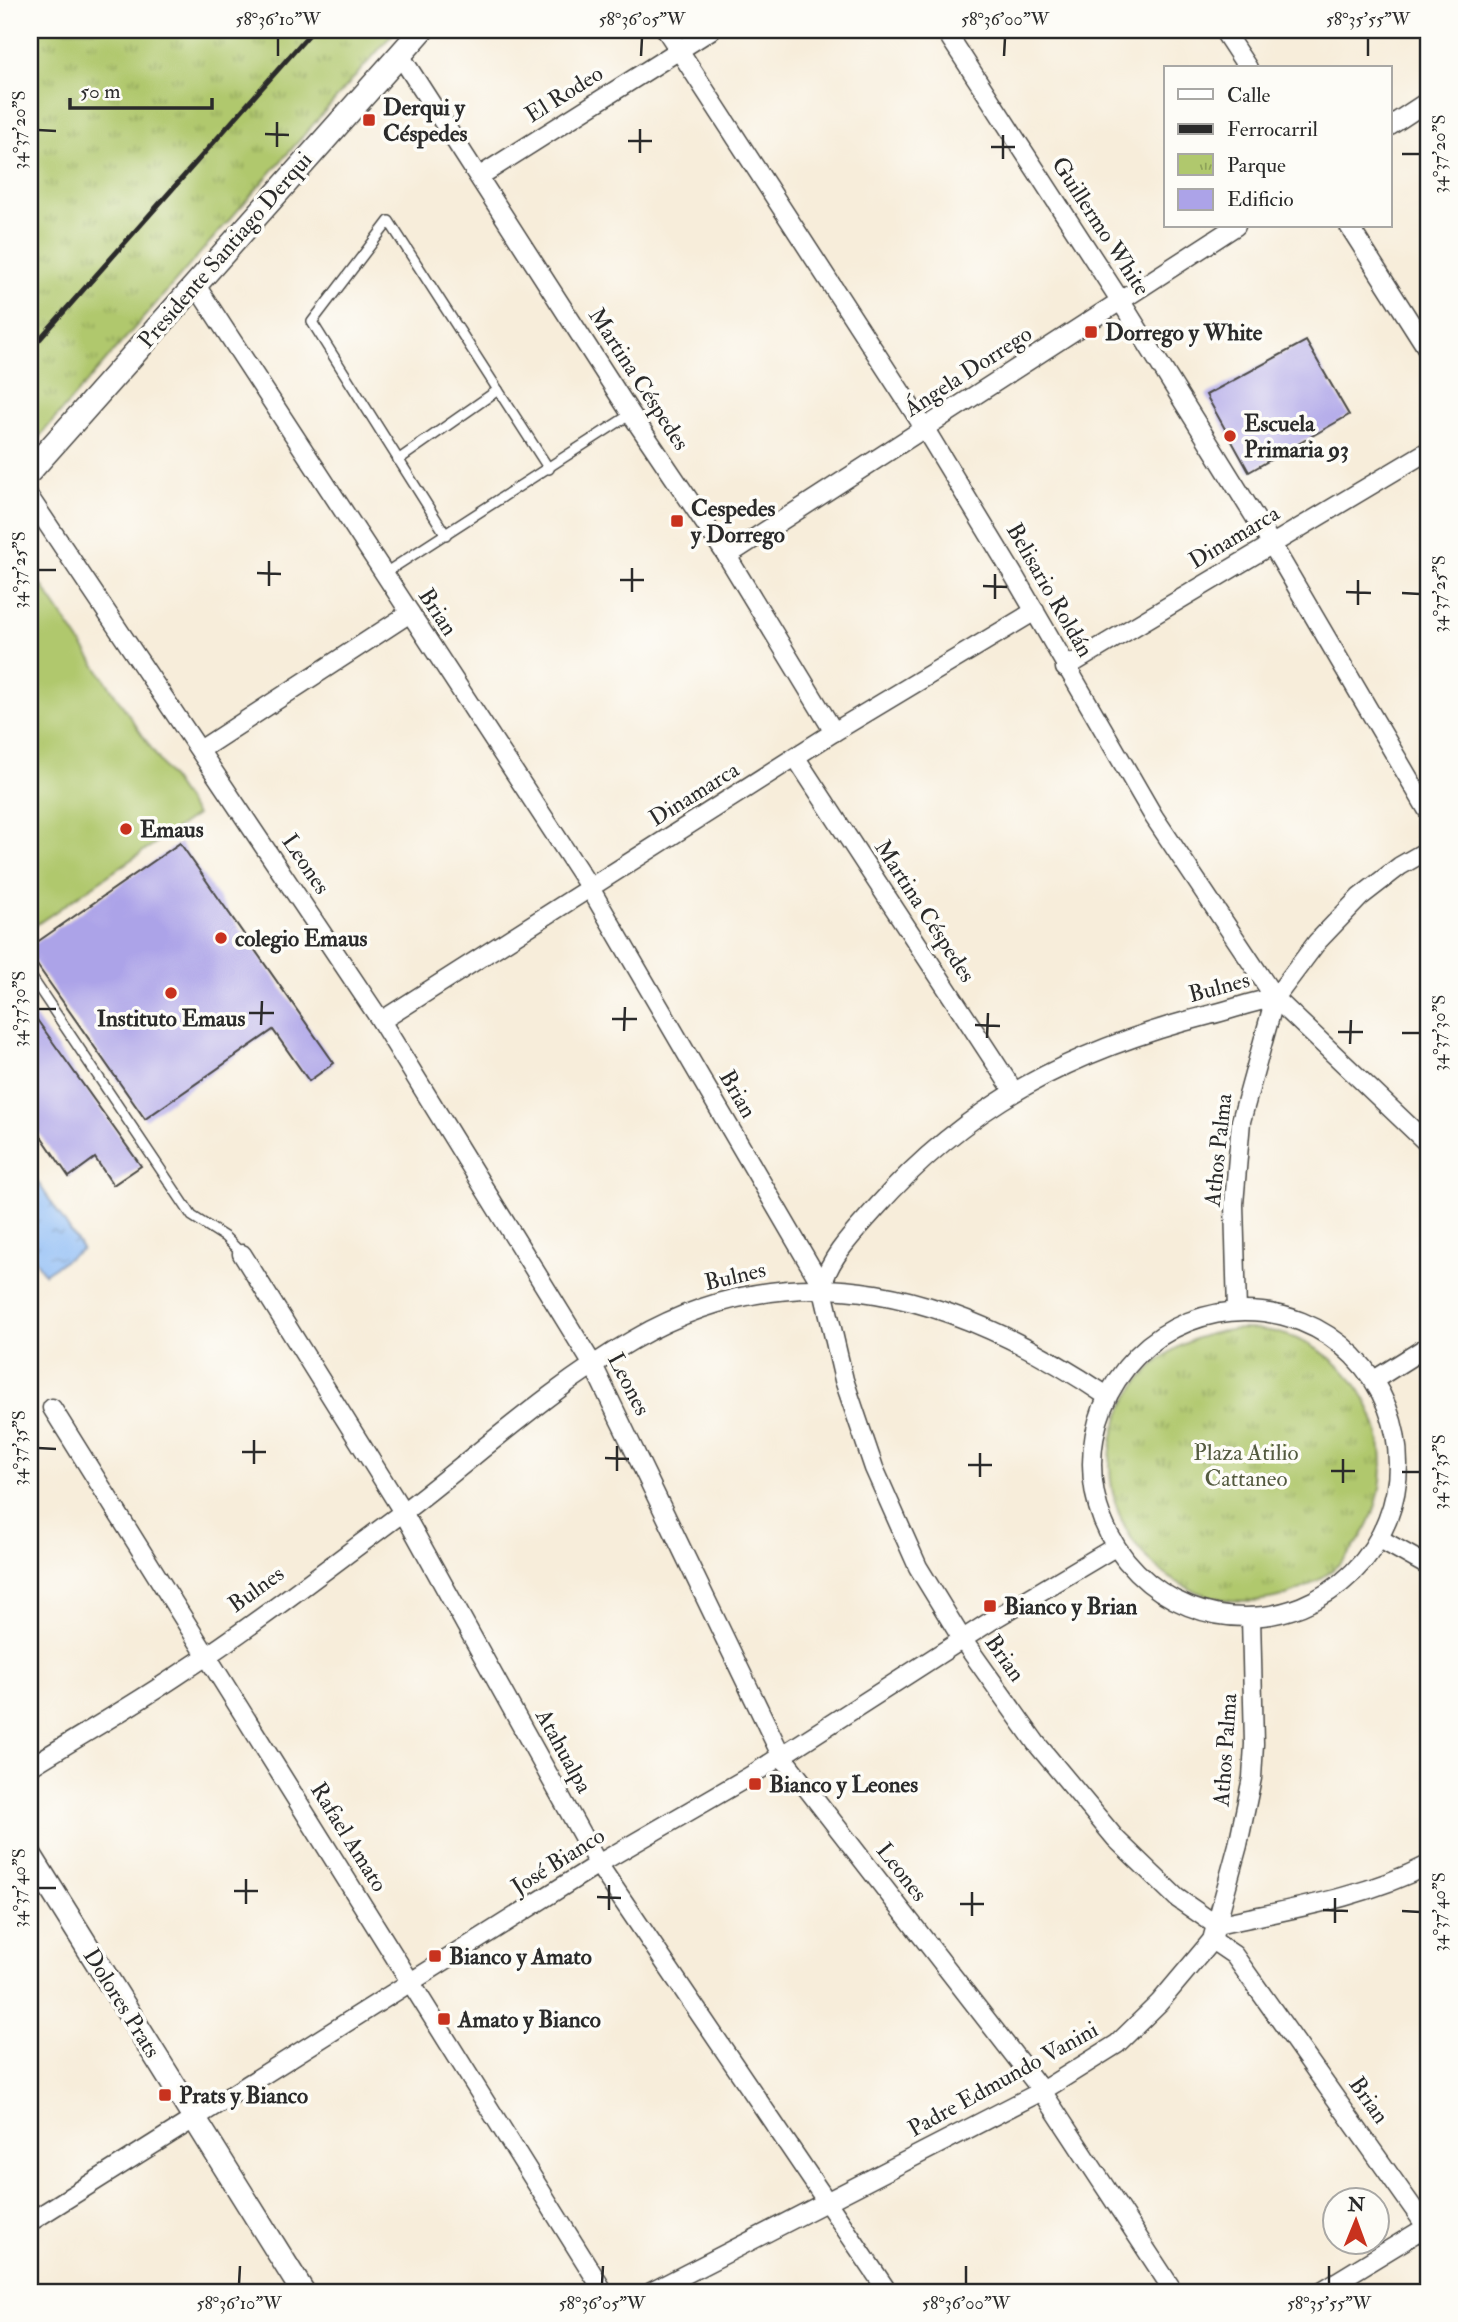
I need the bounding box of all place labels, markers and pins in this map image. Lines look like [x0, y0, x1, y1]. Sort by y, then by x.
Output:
place label: Derqui y Céspedes [383, 93, 468, 149]
marker: Derqui y Céspedes [361, 112, 377, 128]
place label: Dorrego y White [1105, 318, 1263, 348]
marker: Dorrego y White [1083, 324, 1099, 340]
place label: Escuela Primaria 93 [1244, 409, 1349, 464]
marker: Escuela Primaria 93 [1222, 428, 1238, 444]
place label: Cespedes y Dorrego [690, 494, 785, 550]
marker: Cespedes y Dorrego [669, 513, 685, 529]
place label: Emaus [140, 815, 204, 844]
marker: Emaus [118, 821, 134, 837]
place label: colegio Emaus [235, 924, 368, 954]
marker: colegio Emaus [213, 930, 229, 946]
marker: Instituto Emaus [163, 985, 179, 1001]
place label: Instituto Emaus [97, 1004, 245, 1033]
place label: Bianco y Brian [1004, 1592, 1137, 1622]
marker: Bianco y Brian [982, 1598, 998, 1614]
place label: Bianco y Leones [769, 1770, 918, 1800]
marker: Bianco y Leones [747, 1776, 763, 1792]
place label: Bianco y Amato [449, 1942, 592, 1972]
marker: Bianco y Amato [427, 1948, 443, 1964]
place label: Amato y Bianco [457, 2005, 601, 2035]
marker: Amato y Bianco [436, 2011, 452, 2027]
place label: Prats y Bianco [179, 2081, 308, 2111]
marker: Prats y Bianco [157, 2087, 173, 2103]

